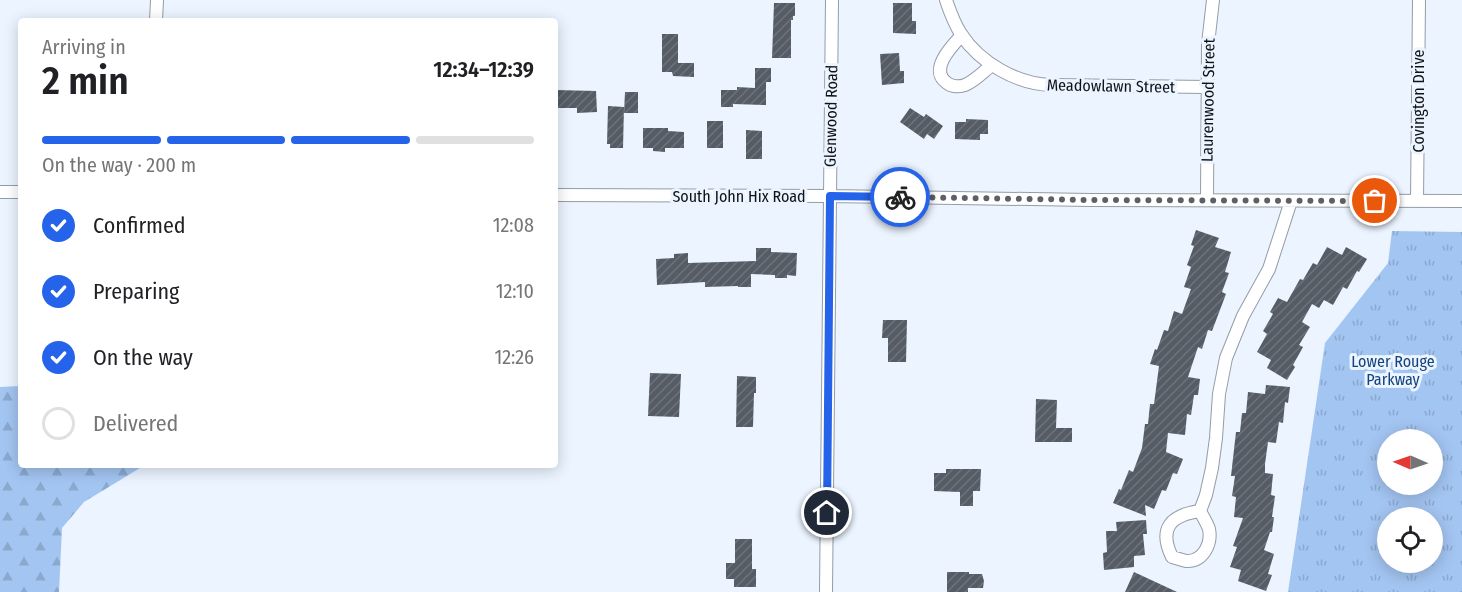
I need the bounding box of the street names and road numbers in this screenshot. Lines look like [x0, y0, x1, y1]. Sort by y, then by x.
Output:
street label: Laurenwood Street [1197, 37, 1219, 162]
street label: Covington Drive [1409, 50, 1428, 152]
street label: Glenwood Road [821, 65, 841, 167]
street label: Meadowlawn Street [1047, 75, 1176, 97]
street label: South John Hix Road [672, 187, 806, 206]

